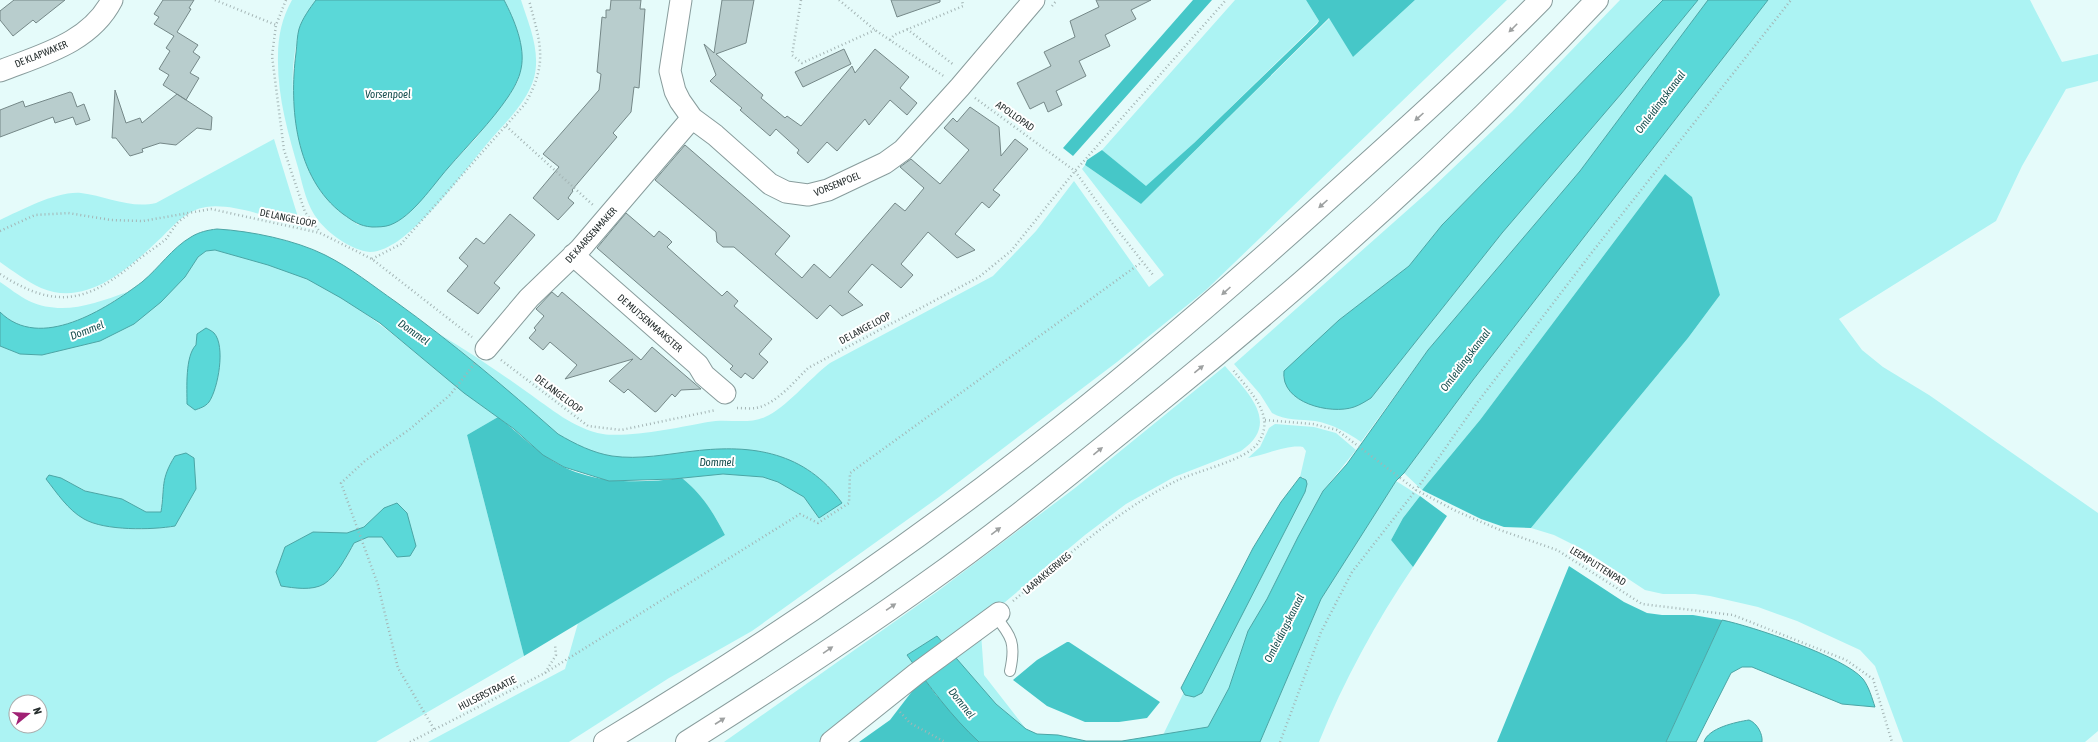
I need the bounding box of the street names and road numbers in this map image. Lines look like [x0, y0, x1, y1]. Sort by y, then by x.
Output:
street label: DE KLAPWAKER [13, 38, 69, 70]
street label: APOLLOPAD [994, 99, 1037, 133]
street label: VORSENPOEL [812, 170, 862, 198]
street label: DE KAARSENMAKER [563, 205, 619, 265]
street label: DE LANGE LOOP [259, 207, 317, 229]
street label: DE MUTSENMAAKSTER [616, 292, 684, 354]
street label: DE LANGE LOOP [837, 310, 893, 346]
street label: DE LANGE LOOP [533, 372, 585, 416]
street label: LEEMPUTTENPAD [1568, 544, 1628, 588]
street label: LAARAKKERWEG [1021, 550, 1073, 596]
street label: HULSERSTRAATJE [456, 673, 518, 712]

